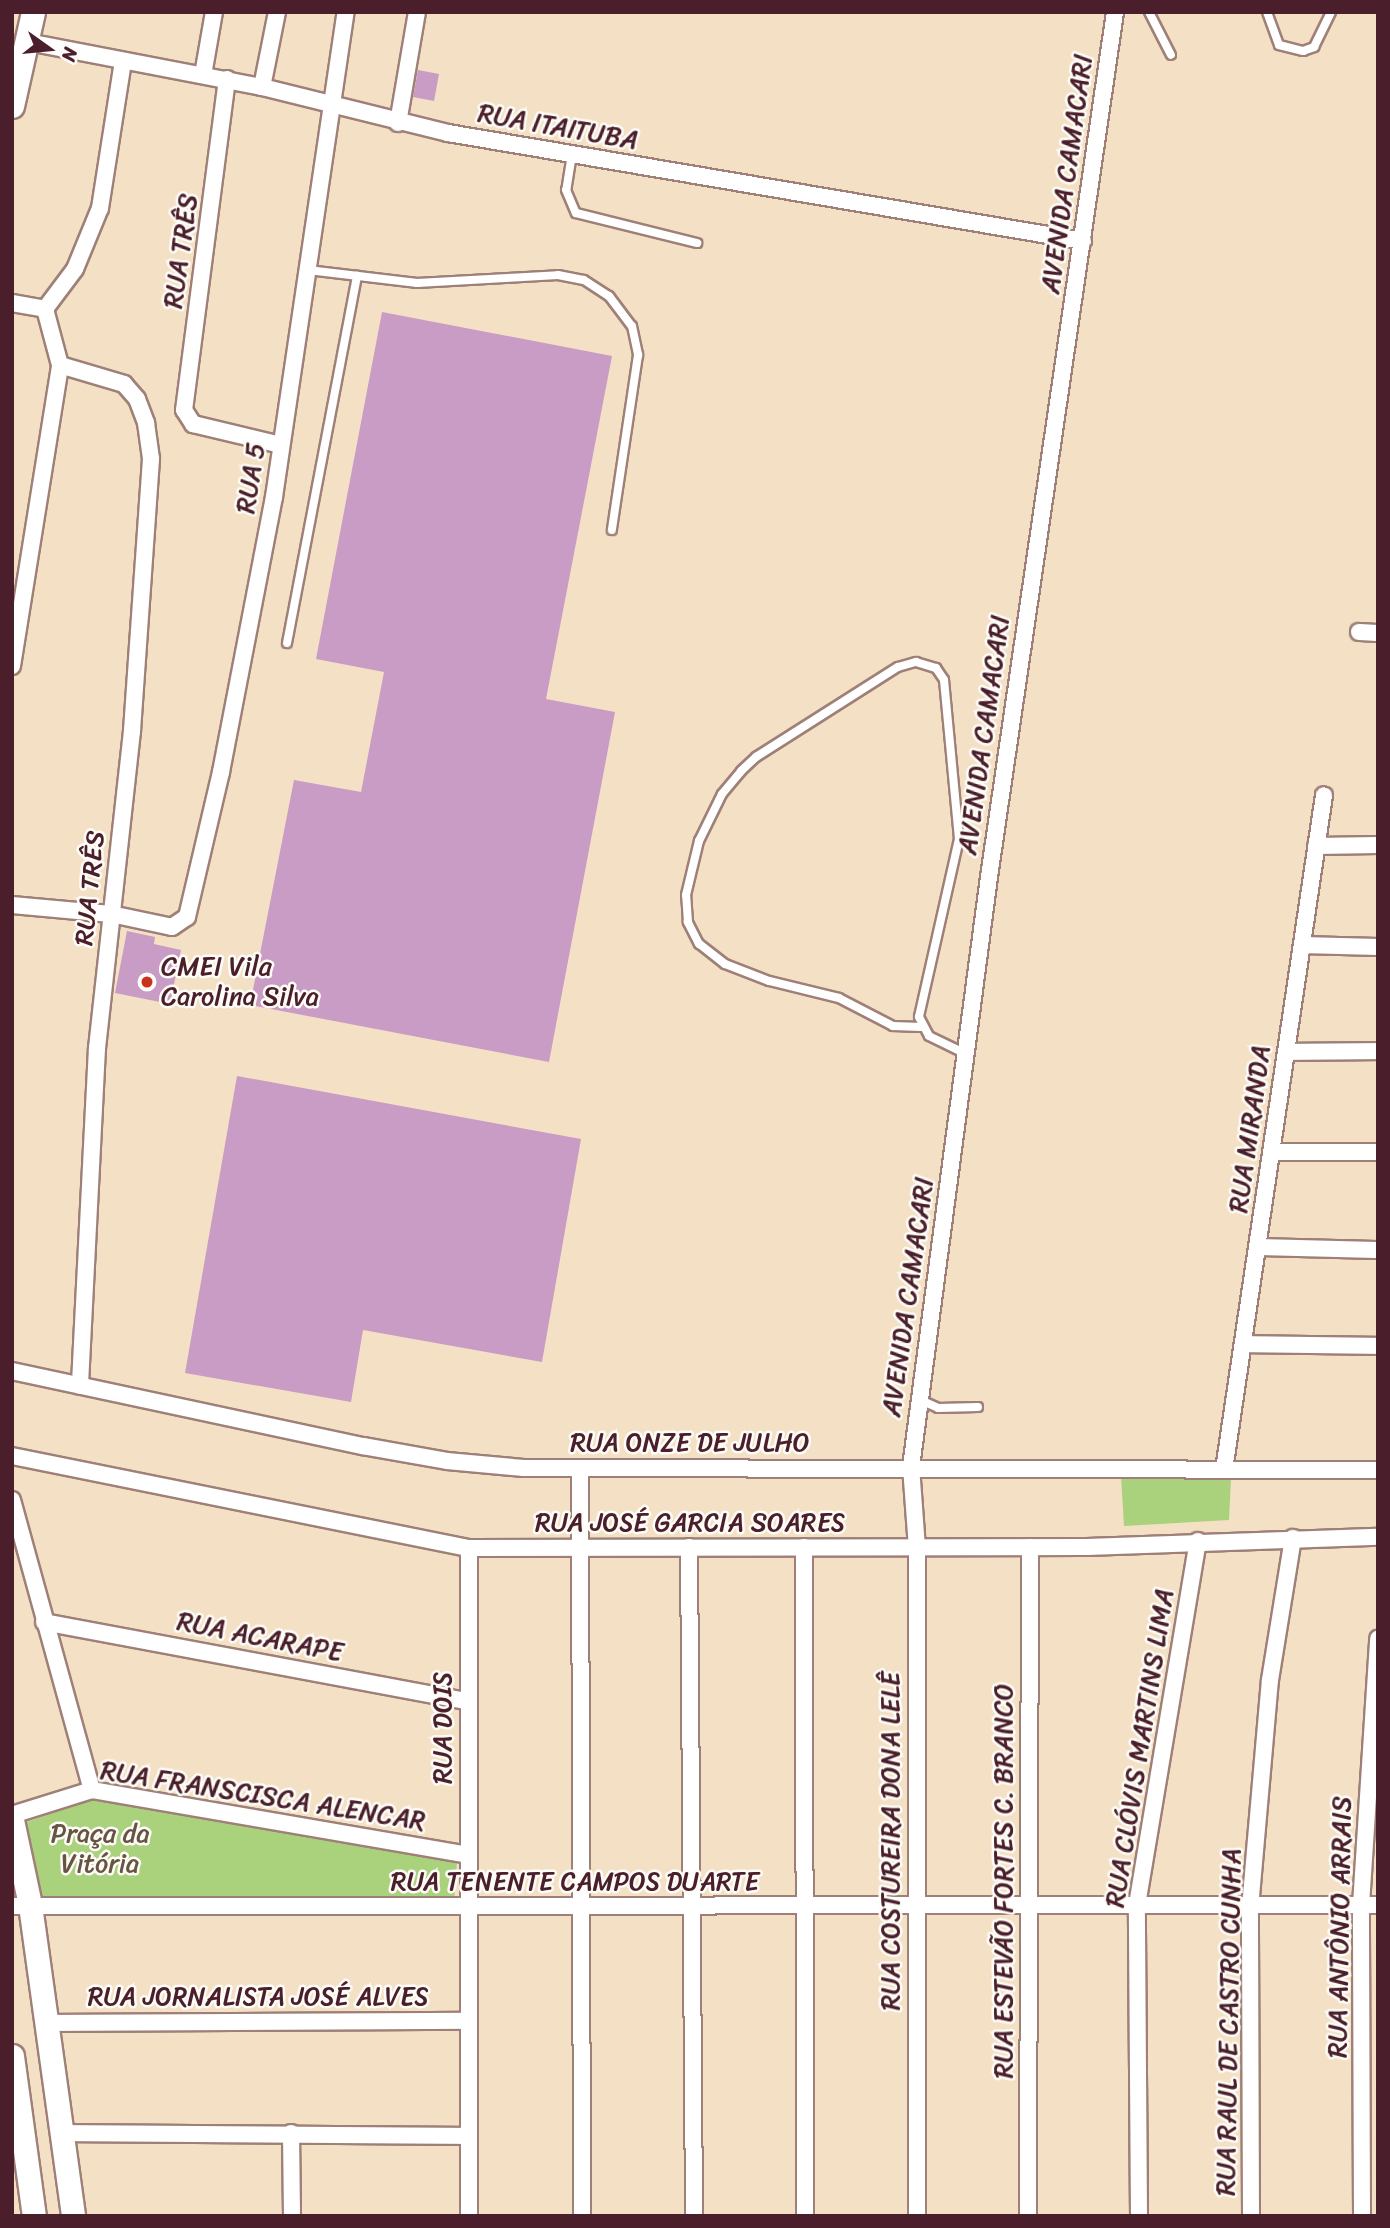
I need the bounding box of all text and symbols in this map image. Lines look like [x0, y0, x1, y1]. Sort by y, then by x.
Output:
north arrow [14, 14, 84, 84]
text: N [52, 44, 87, 65]
street label: AVENIDA CAMACARI [1035, 51, 1099, 297]
street label: RUA ITAITUBA [473, 97, 643, 157]
street label: RUA TRÊS [158, 192, 204, 310]
street label: RUA 5 [230, 440, 272, 516]
street label: AVENIDA CAMACARI [952, 612, 1016, 858]
street label: RUA TRÊS [69, 830, 111, 946]
place label: CMEI Vila Carolina Silva [161, 951, 319, 1012]
marker: CMEI Vila Carolina Silva [139, 974, 155, 990]
street label: RUA MIRANDA [1223, 1043, 1277, 1215]
street label: AVENIDA CAMACARI [876, 1174, 940, 1420]
street label: RUA ONZE DE JULHO [570, 1427, 810, 1459]
street label: RUA JOSÉ GARCIA SOARES [534, 1507, 846, 1539]
street label: RUA CLÓVIS MARTINS LIMA [1099, 1584, 1181, 1912]
street label: RUA ACARAPE [175, 1606, 345, 1668]
street label: RUA COSTUREIRA DONA LELÊ [875, 1670, 907, 2012]
street label: RUA DOIS [427, 1672, 459, 1784]
street label: RUA ESTEVÃO FORTES C. BRANCO [988, 1681, 1020, 2081]
street label: RUA FRANSCISCA ALENCAR [100, 1755, 426, 1837]
street label: RUA ANTÔNIO ARRAIS [1322, 1798, 1358, 2056]
park label: Praça da Vitória [50, 1818, 150, 1880]
street label: RUA RAUL DE CASTRO CUNHA [1210, 1847, 1248, 2197]
street label: RUA TENENTE CAMPOS DUARTE [389, 1866, 761, 1898]
street label: RUA JORNALISTA JOSÉ ALVES [86, 1981, 430, 2013]

